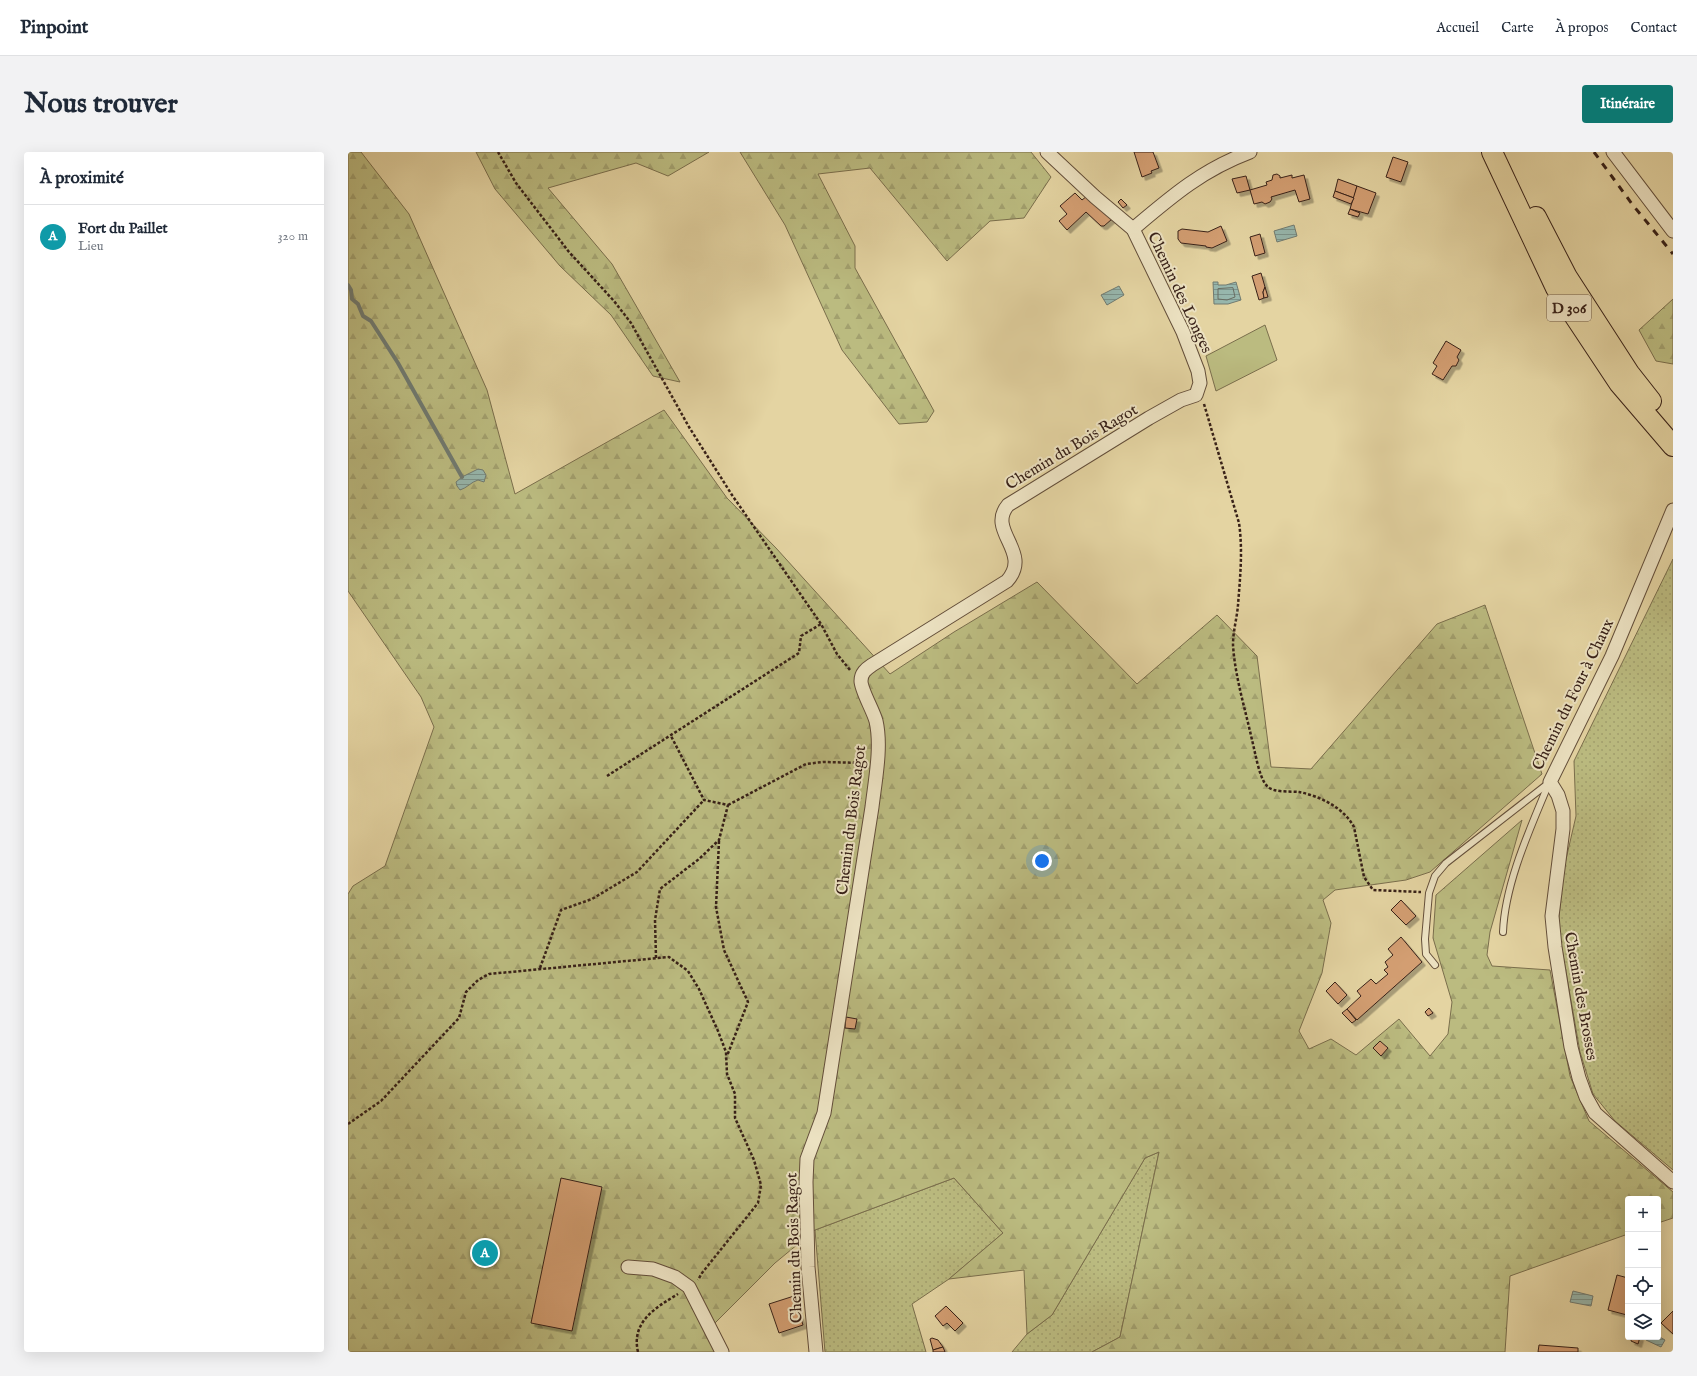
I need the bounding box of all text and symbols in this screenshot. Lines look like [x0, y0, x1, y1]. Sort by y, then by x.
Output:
text: Pinpoint [20, 16, 88, 40]
text: Accueil [1436, 19, 1479, 37]
text: Carte [1501, 19, 1534, 37]
text: À propos [1556, 19, 1608, 37]
text: Contact [1630, 19, 1677, 37]
button: Itinéraire [1582, 85, 1673, 123]
text: Nous trouver [24, 87, 178, 122]
text: À proximité [40, 168, 124, 189]
text: Fort du Paillet [78, 219, 168, 238]
text: A [49, 228, 57, 245]
text: 320 m [278, 228, 308, 245]
street label: Chemin des Longes [1142, 229, 1216, 357]
text: Lieu [78, 238, 103, 255]
road number: D 306 [1547, 295, 1591, 321]
street label: Chemin du Bois Ragot [1002, 400, 1142, 495]
street label: Chemin du Four à Chaux [1528, 616, 1619, 774]
street label: Chemin du Bois Ragot [833, 744, 871, 896]
your location [1032, 851, 1052, 871]
street label: Chemin des Brosses [1559, 930, 1601, 1063]
street label: Chemin du Bois Ragot [782, 1172, 808, 1323]
map controls [1625, 1196, 1661, 1340]
button: + [1625, 1196, 1661, 1232]
button: − [1625, 1232, 1661, 1268]
pin: A [472, 1238, 498, 1268]
button: locate [1625, 1268, 1661, 1304]
button: layers [1625, 1304, 1661, 1340]

